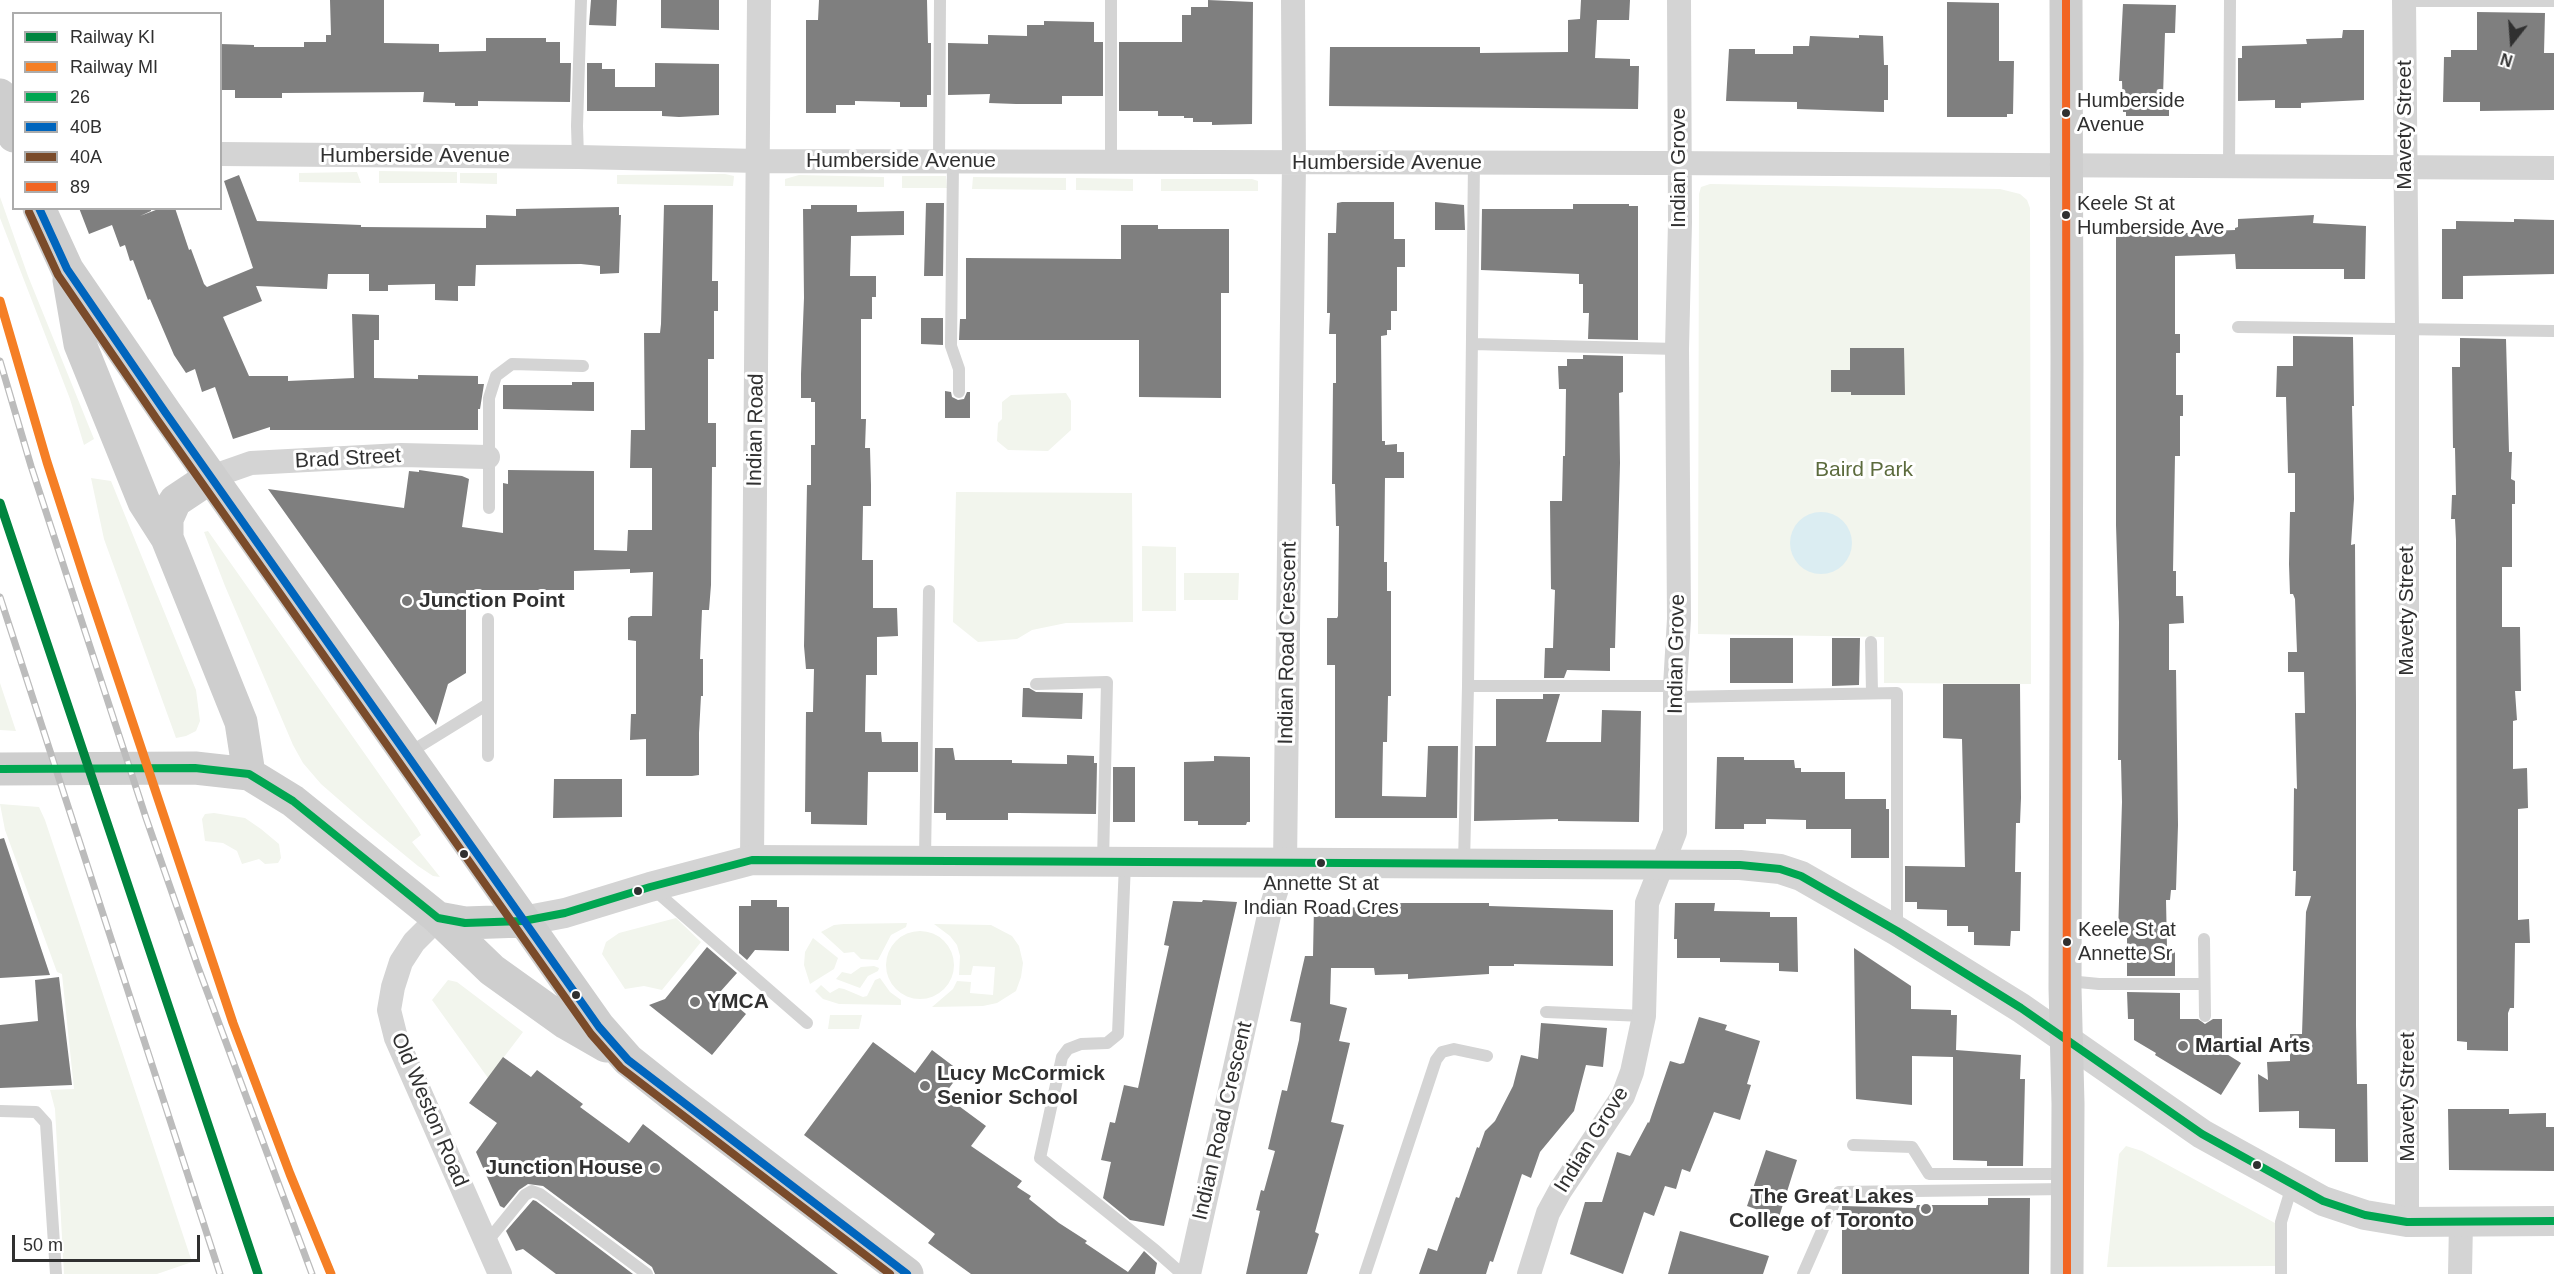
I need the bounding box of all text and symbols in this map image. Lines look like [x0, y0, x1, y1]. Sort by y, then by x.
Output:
legend [12, 12, 222, 210]
north arrow [2482, 12, 2542, 72]
text: Railway KI [70, 27, 155, 47]
text: N [2499, 50, 2515, 70]
text: Railway MI [70, 57, 158, 77]
street label: Mavety Street [2392, 60, 2418, 190]
text: 26 [70, 87, 90, 107]
place label: Humberside Avenue [2077, 89, 2185, 136]
marker: Humberside Avenue [2060, 107, 2072, 119]
street label: Indian Grove [1666, 108, 1692, 228]
text: 40B [70, 117, 102, 137]
street label: Humberside Avenue [320, 143, 510, 169]
text: 40A [70, 147, 102, 167]
street label: Humberside Avenue [806, 148, 996, 174]
street label: Humberside Avenue [1292, 150, 1482, 176]
text: 89 [70, 177, 90, 197]
place label: Keele St at Humberside Ave [2077, 192, 2224, 239]
marker: Keele St at Humberside Ave [2060, 209, 2072, 221]
street label: Indian Road [742, 373, 770, 487]
street label: Brad Street [294, 444, 402, 474]
park label: Baird Park [1815, 457, 1913, 483]
street label: Indian Road Crescent [1274, 541, 1302, 745]
street label: Mavety Street [2394, 546, 2420, 676]
place label: Junction Point [419, 588, 565, 614]
marker: Junction Point [400, 594, 414, 608]
street label: Indian Grove [1663, 594, 1691, 714]
unlabelled marker [458, 848, 470, 860]
marker: Annette St at Indian Road Cres [1315, 857, 1327, 869]
place label: Annette St at Indian Road Cres [1243, 872, 1399, 919]
unlabelled marker [632, 885, 644, 897]
place label: Keele St at Annette Sr [2078, 918, 2176, 965]
marker: Keele St at Annette Sr [2061, 936, 2073, 948]
unlabelled marker [570, 989, 582, 1001]
place label: YMCA [707, 989, 769, 1015]
marker: YMCA [688, 995, 702, 1009]
street label: Indian Road Crescent [1188, 1019, 1258, 1223]
street label: Old Weston Road [385, 1029, 473, 1191]
street label: Mavety Street [2395, 1032, 2421, 1162]
place label: Martial Arts [2195, 1033, 2311, 1059]
marker: Martial Arts [2176, 1039, 2190, 1053]
place label: Lucy McCormick Senior School [937, 1061, 1105, 1111]
marker: Lucy McCormick Senior School [918, 1079, 932, 1093]
street label: Indian Grove [1549, 1082, 1635, 1198]
place label: Junction House [485, 1155, 643, 1181]
unlabelled marker [2251, 1159, 2263, 1171]
marker: Junction House [648, 1161, 662, 1175]
place label: The Great Lakes College of Toronto [1729, 1184, 1914, 1234]
marker: The Great Lakes College of Toronto [1919, 1202, 1933, 1216]
scale bar [15, 1223, 202, 1261]
text: 50 m [23, 1235, 63, 1255]

